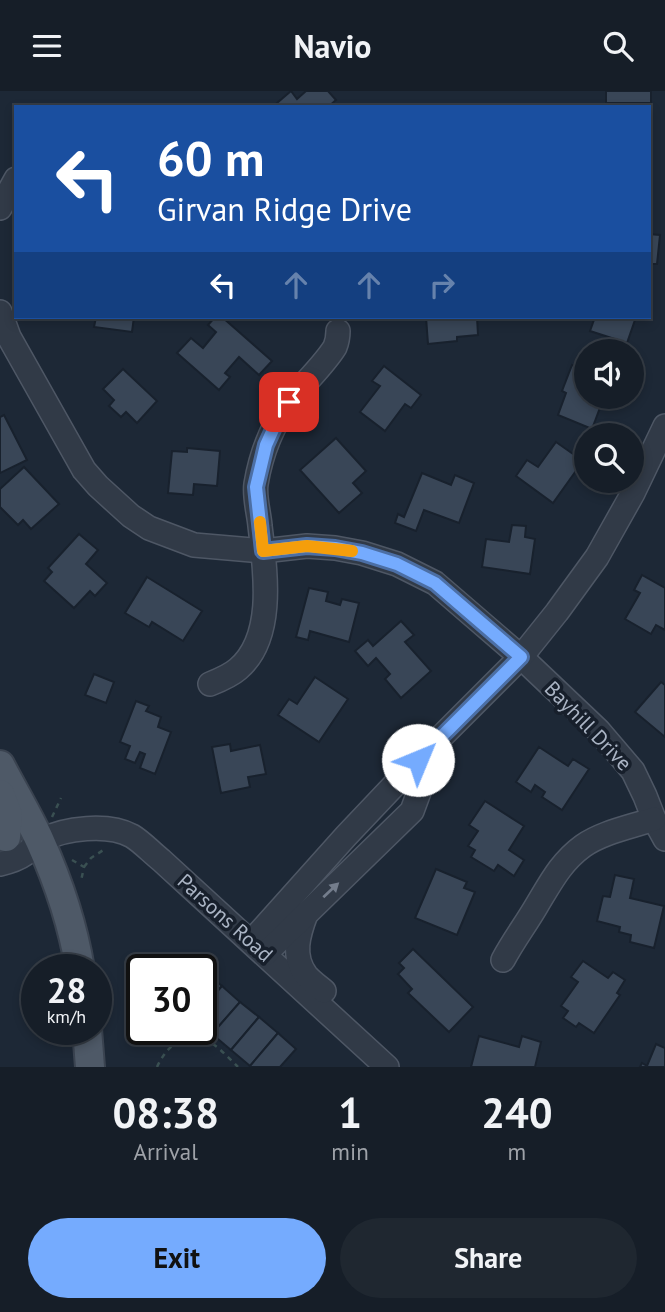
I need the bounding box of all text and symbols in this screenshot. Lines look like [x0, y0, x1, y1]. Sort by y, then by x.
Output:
text: Navio [294, 25, 371, 67]
icon: menu [28, 27, 66, 65]
icon: search [599, 27, 637, 65]
text: 60 m [157, 126, 264, 190]
icon: left [42, 133, 133, 224]
text: Girvan Ridge Drive [157, 188, 412, 230]
icon: left [204, 266, 242, 304]
icon: ahead [277, 266, 315, 304]
icon: ahead [350, 266, 388, 304]
icon: right [423, 266, 461, 304]
map controls [574, 339, 644, 493]
button: sound [574, 339, 644, 409]
pin [259, 372, 319, 432]
icon: arrive [270, 383, 308, 421]
button: search [574, 423, 644, 493]
street label: Bayhill Drive [539, 675, 638, 776]
position arrow [381, 723, 455, 797]
street label: Parsons Road [172, 868, 279, 967]
one-way arrow [322, 882, 340, 898]
speed limit sign: 30 [126, 954, 217, 1045]
text: 28 [47, 967, 86, 1013]
text: km/h [47, 1005, 86, 1028]
text: 08:38 [112, 1085, 219, 1140]
text: 1 [338, 1085, 362, 1140]
text: 240 [481, 1085, 553, 1140]
text: Arrival [133, 1137, 198, 1166]
text: min [331, 1137, 369, 1166]
text: m [508, 1137, 526, 1166]
button: Exit [28, 1218, 326, 1298]
button: Share [340, 1218, 637, 1298]

